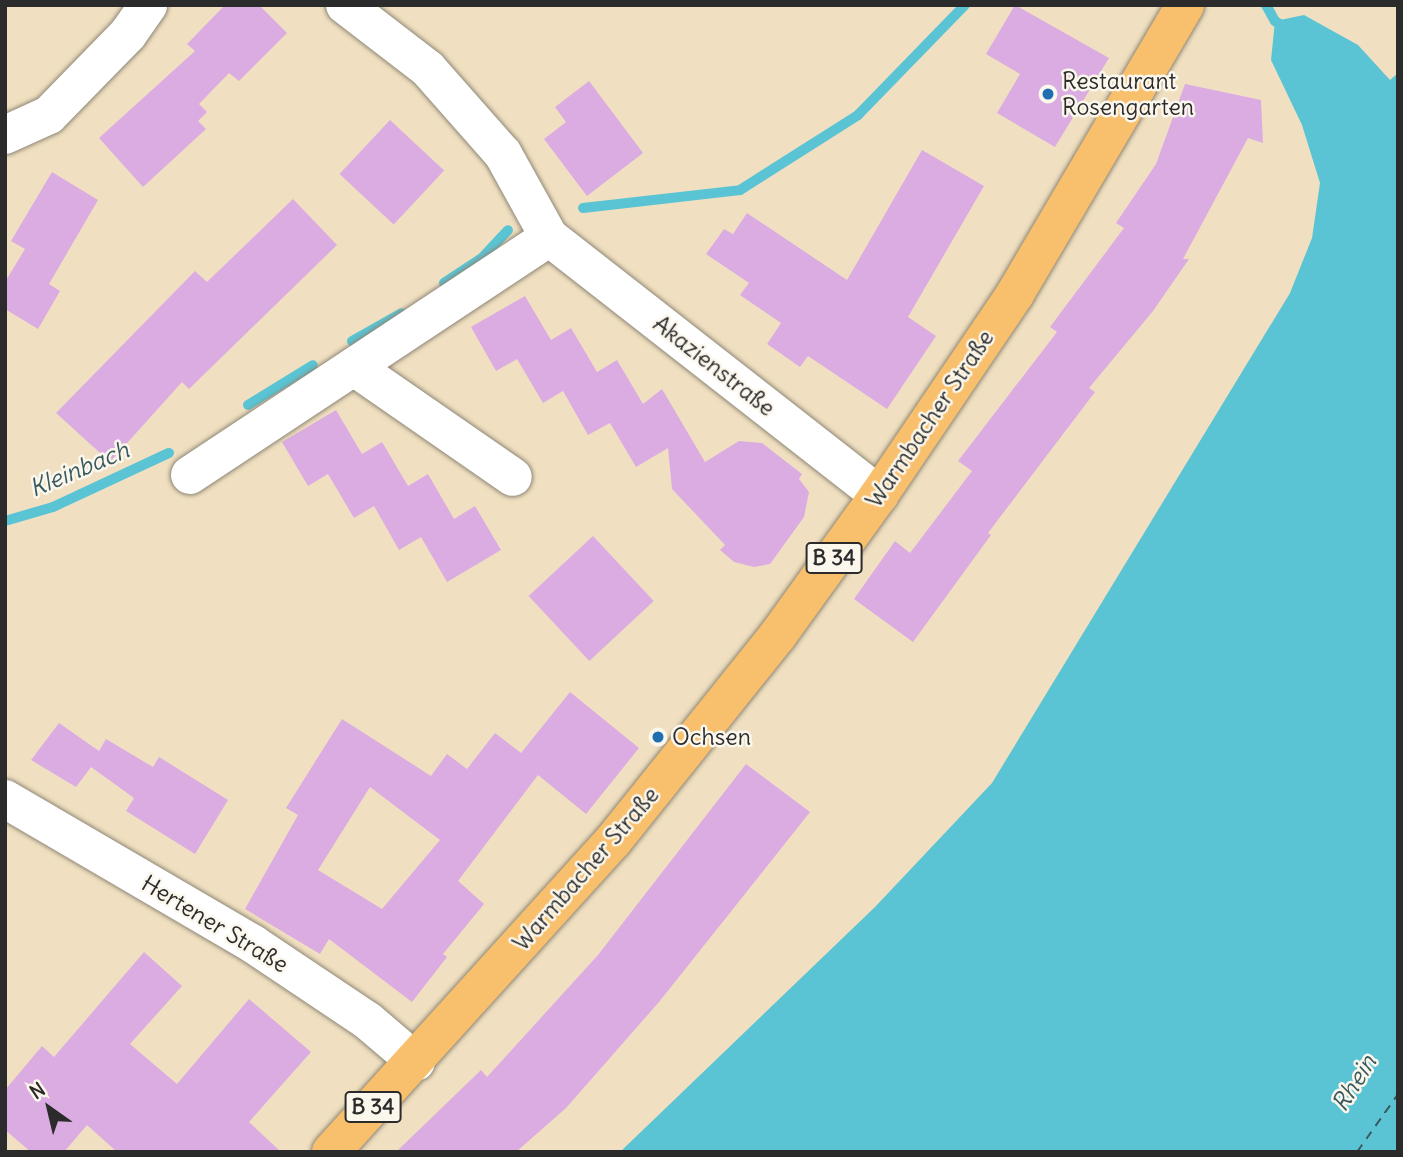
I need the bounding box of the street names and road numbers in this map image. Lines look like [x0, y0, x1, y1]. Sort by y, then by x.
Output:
street label: Akazienstraße [648, 310, 780, 422]
street label: Warmbacher Straße [860, 325, 1000, 513]
road number: B 34 [804, 540, 864, 576]
street label: Warmbacher Straße [507, 781, 665, 957]
street label: Hertener Straße [137, 869, 293, 979]
road number: B 34 [343, 1090, 403, 1124]

